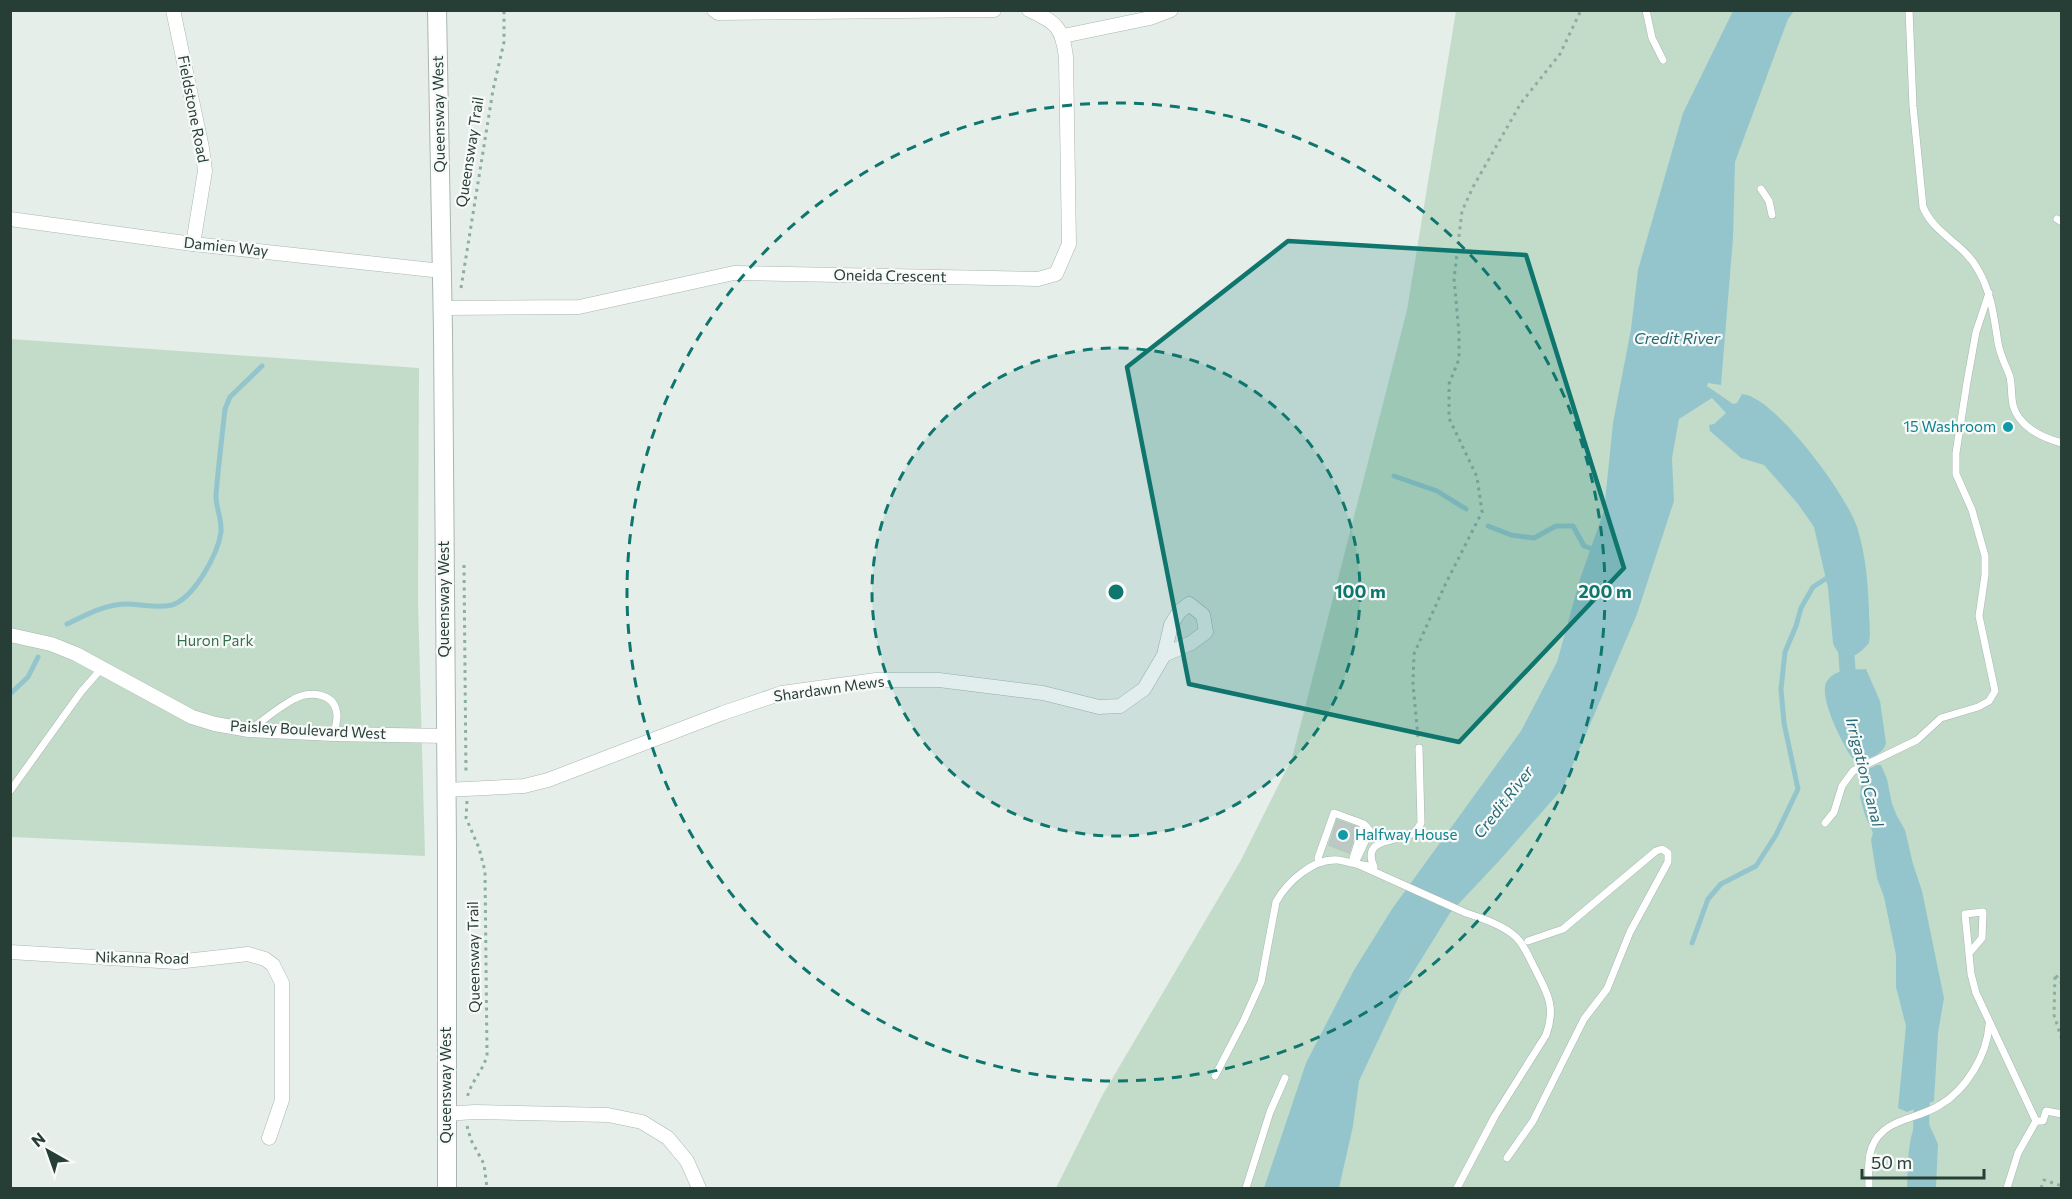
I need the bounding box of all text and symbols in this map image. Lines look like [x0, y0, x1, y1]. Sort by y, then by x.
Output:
street label: Fieldstone Road [175, 54, 213, 164]
street label: Queensway West [428, 55, 448, 173]
street label: Queensway Trail [451, 95, 487, 208]
street label: Damien Way [183, 233, 270, 259]
street label: Oneida Crescent [833, 265, 947, 285]
water label: Credit River [1634, 328, 1721, 347]
place label: 15 Washroom [1904, 417, 1996, 435]
marker: 15 Washroom [2001, 420, 2015, 434]
street label: Queensway West [434, 541, 452, 658]
text: 100 m [1334, 580, 1386, 602]
text: 200 m [1578, 580, 1632, 602]
centre of rings [1106, 582, 1126, 602]
park label: Huron Park [176, 631, 254, 649]
street label: Shardawn Mews [772, 671, 886, 705]
water label: Irrigation Canal [1843, 715, 1888, 829]
street label: Paisley Boulevard West [229, 716, 387, 742]
water label: Credit River [1469, 761, 1537, 842]
place label: Halfway House [1355, 825, 1457, 843]
marker: Halfway House [1336, 828, 1350, 842]
street label: Queensway Trail [463, 901, 483, 1013]
street label: Nikanna Road [95, 947, 189, 967]
street label: Queensway West [436, 1027, 454, 1144]
north arrow [18, 1121, 78, 1181]
text: N [27, 1128, 49, 1150]
scale bar [1862, 1142, 1984, 1180]
text: 50 m [1871, 1151, 1912, 1173]

